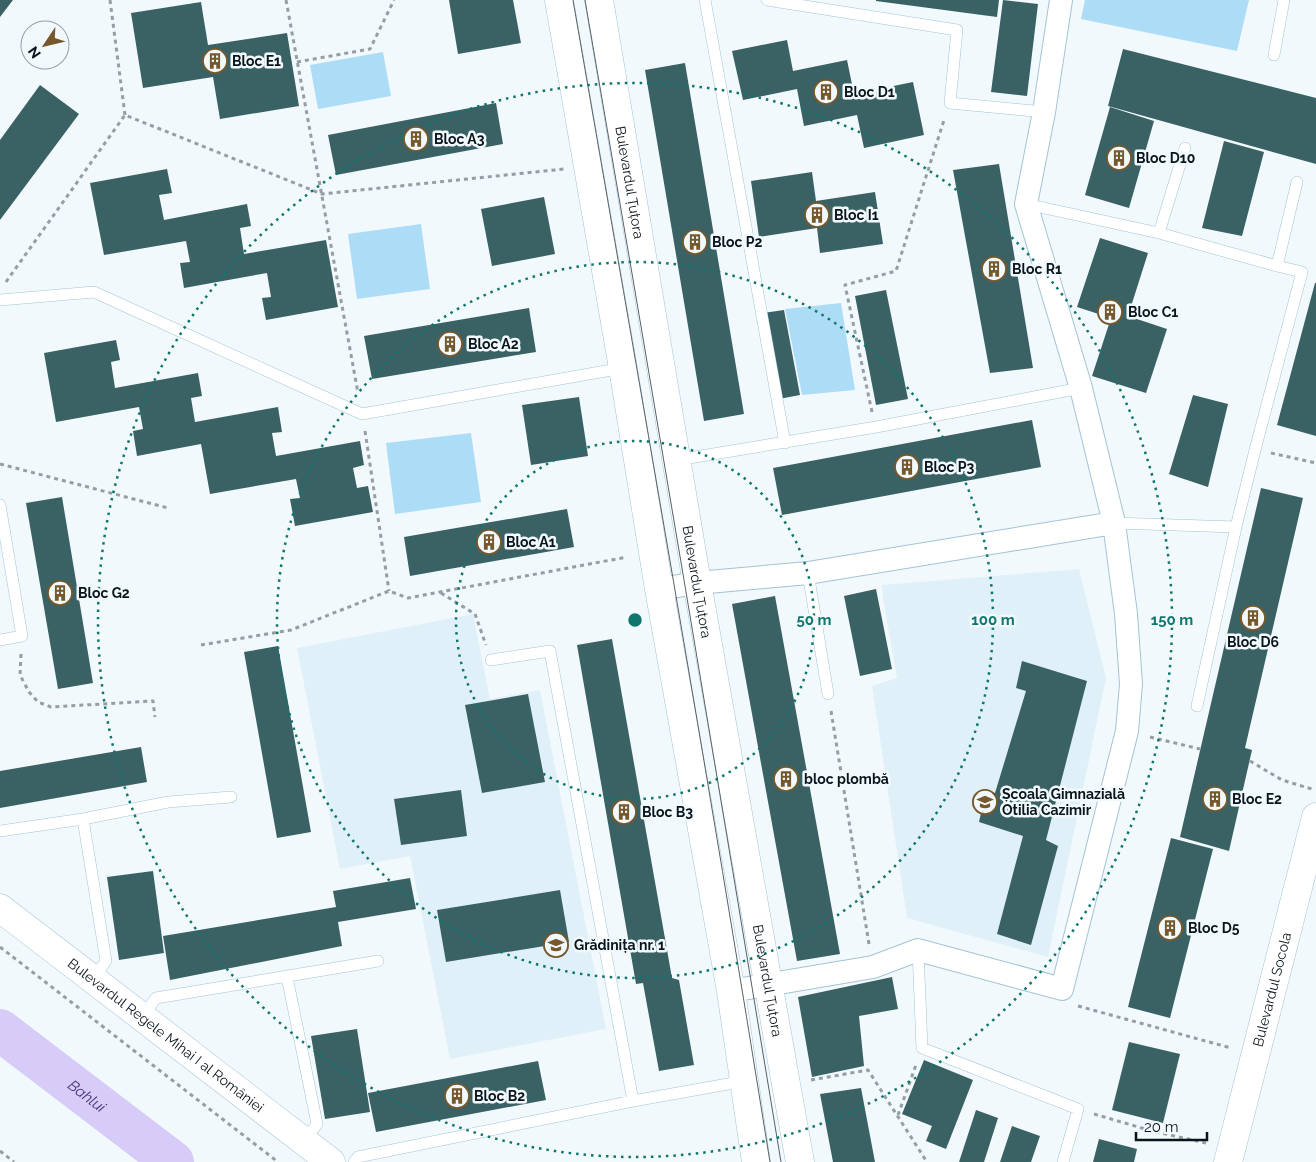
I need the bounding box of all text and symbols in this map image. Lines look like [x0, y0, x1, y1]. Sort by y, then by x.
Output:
north arrow [20, 20, 70, 70]
text: N [25, 43, 44, 61]
building icon: Bloc E1 [202, 48, 228, 74]
place label: Bloc E1 [232, 53, 281, 69]
building icon: Bloc D1 [813, 79, 839, 105]
place label: Bloc D1 [844, 84, 895, 100]
street label: Bulevardul Țuțora [612, 125, 647, 240]
building icon: Bloc A3 [403, 126, 429, 152]
place label: Bloc A3 [434, 131, 485, 147]
building icon: Bloc D10 [1106, 145, 1132, 171]
place label: Bloc D10 [1136, 150, 1195, 166]
building icon: Bloc I1 [804, 202, 830, 228]
place label: Bloc I1 [834, 207, 879, 223]
building icon: Bloc P2 [682, 229, 708, 255]
place label: Bloc P2 [712, 234, 762, 250]
building icon: Bloc R1 [981, 256, 1007, 282]
place label: Bloc R1 [1012, 261, 1062, 277]
building icon: Bloc C1 [1097, 299, 1123, 325]
place label: Bloc C1 [1128, 304, 1178, 320]
building icon: Bloc A2 [437, 331, 463, 357]
place label: Bloc A2 [468, 336, 519, 352]
building icon: Bloc P3 [894, 454, 920, 480]
place label: Bloc P3 [924, 459, 974, 475]
street label: Bulevardul Țuțora [679, 524, 715, 639]
building icon: Bloc A1 [476, 529, 502, 555]
place label: Bloc A1 [506, 534, 556, 550]
building icon: Bloc G2 [47, 580, 73, 606]
place label: Bloc G2 [78, 585, 130, 601]
building icon: Bloc D6 [1240, 605, 1266, 631]
centre of rings [626, 611, 644, 629]
text: 50 m [796, 611, 832, 629]
text: 100 m [971, 611, 1015, 629]
text: 150 m [1151, 611, 1193, 629]
place label: Bloc D6 [1227, 634, 1279, 650]
building icon: bloc plombă [773, 766, 799, 792]
place label: bloc plombă [804, 771, 889, 787]
place label: Școala Gimnazială Otilia Cazimir [1002, 786, 1125, 818]
building icon: Bloc E2 [1202, 786, 1228, 812]
school or university icon: Școala Gimnazială Otilia Cazimir [972, 789, 998, 815]
place label: Bloc E2 [1232, 791, 1282, 807]
building icon: Bloc B3 [611, 799, 637, 825]
place label: Bloc B3 [642, 804, 693, 820]
building icon: Bloc D5 [1157, 915, 1183, 941]
place label: Bloc D5 [1188, 920, 1240, 936]
street label: Bulevardul Țuțora [750, 923, 785, 1038]
street label: Bulevardul Socola [1250, 931, 1294, 1048]
school or university icon: Grădinița nr. 1 [543, 932, 569, 958]
place label: Grădinița nr. 1 [574, 937, 665, 953]
street label: Bulevardul Regele Mihai I al României [65, 955, 267, 1115]
water label: Bahlui [64, 1076, 110, 1117]
building icon: Bloc B2 [444, 1083, 470, 1109]
place label: Bloc B2 [474, 1088, 525, 1104]
scale bar [1136, 1110, 1207, 1142]
text: 20 m [1144, 1118, 1179, 1136]

